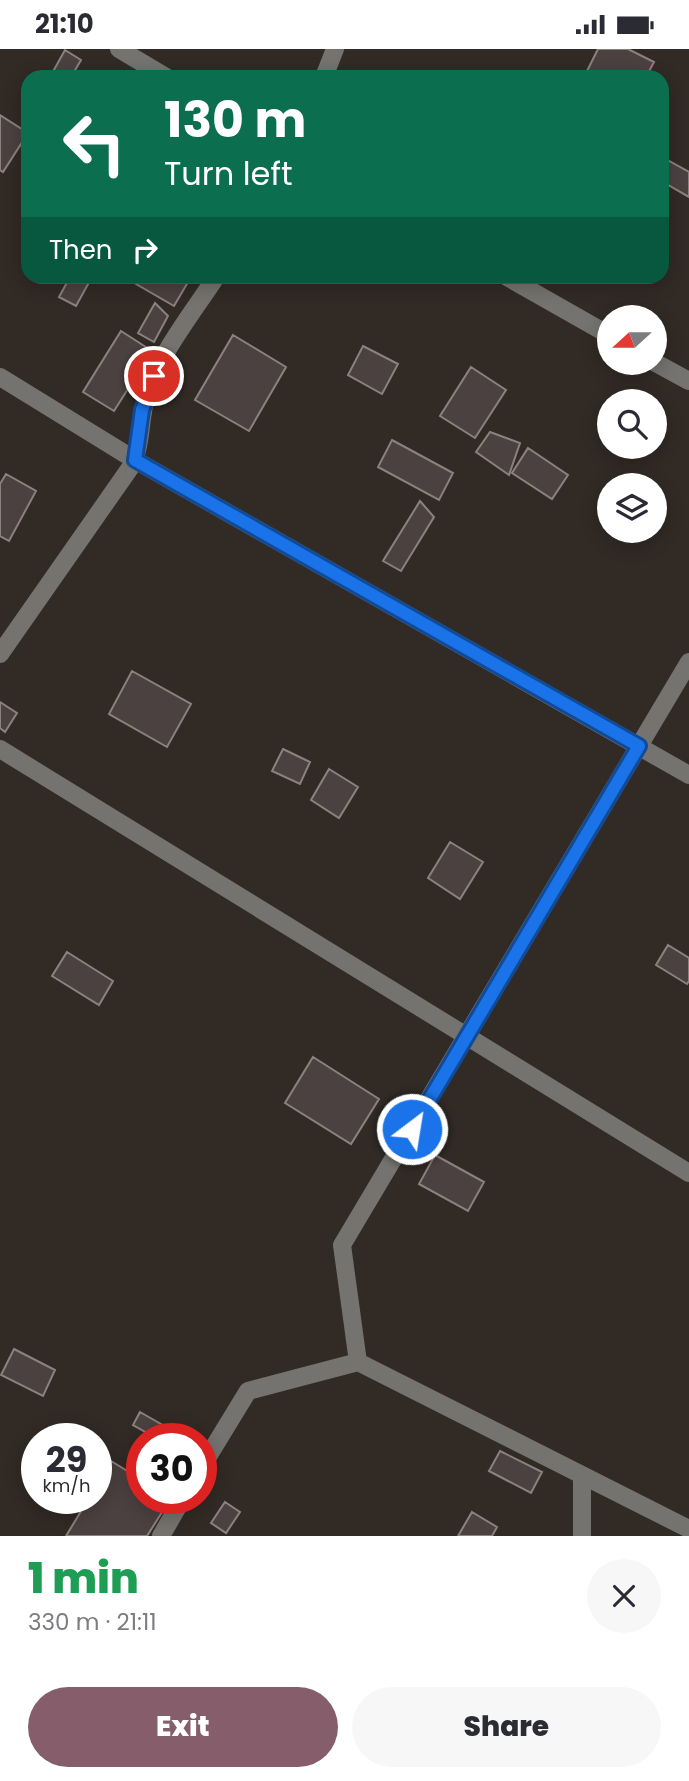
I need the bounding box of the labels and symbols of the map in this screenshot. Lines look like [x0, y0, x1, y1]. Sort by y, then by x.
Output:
north arrow [597, 305, 667, 375]
pin [124, 346, 184, 406]
position arrow [375, 1092, 449, 1166]
speed limit sign: 30 [126, 1423, 217, 1514]

